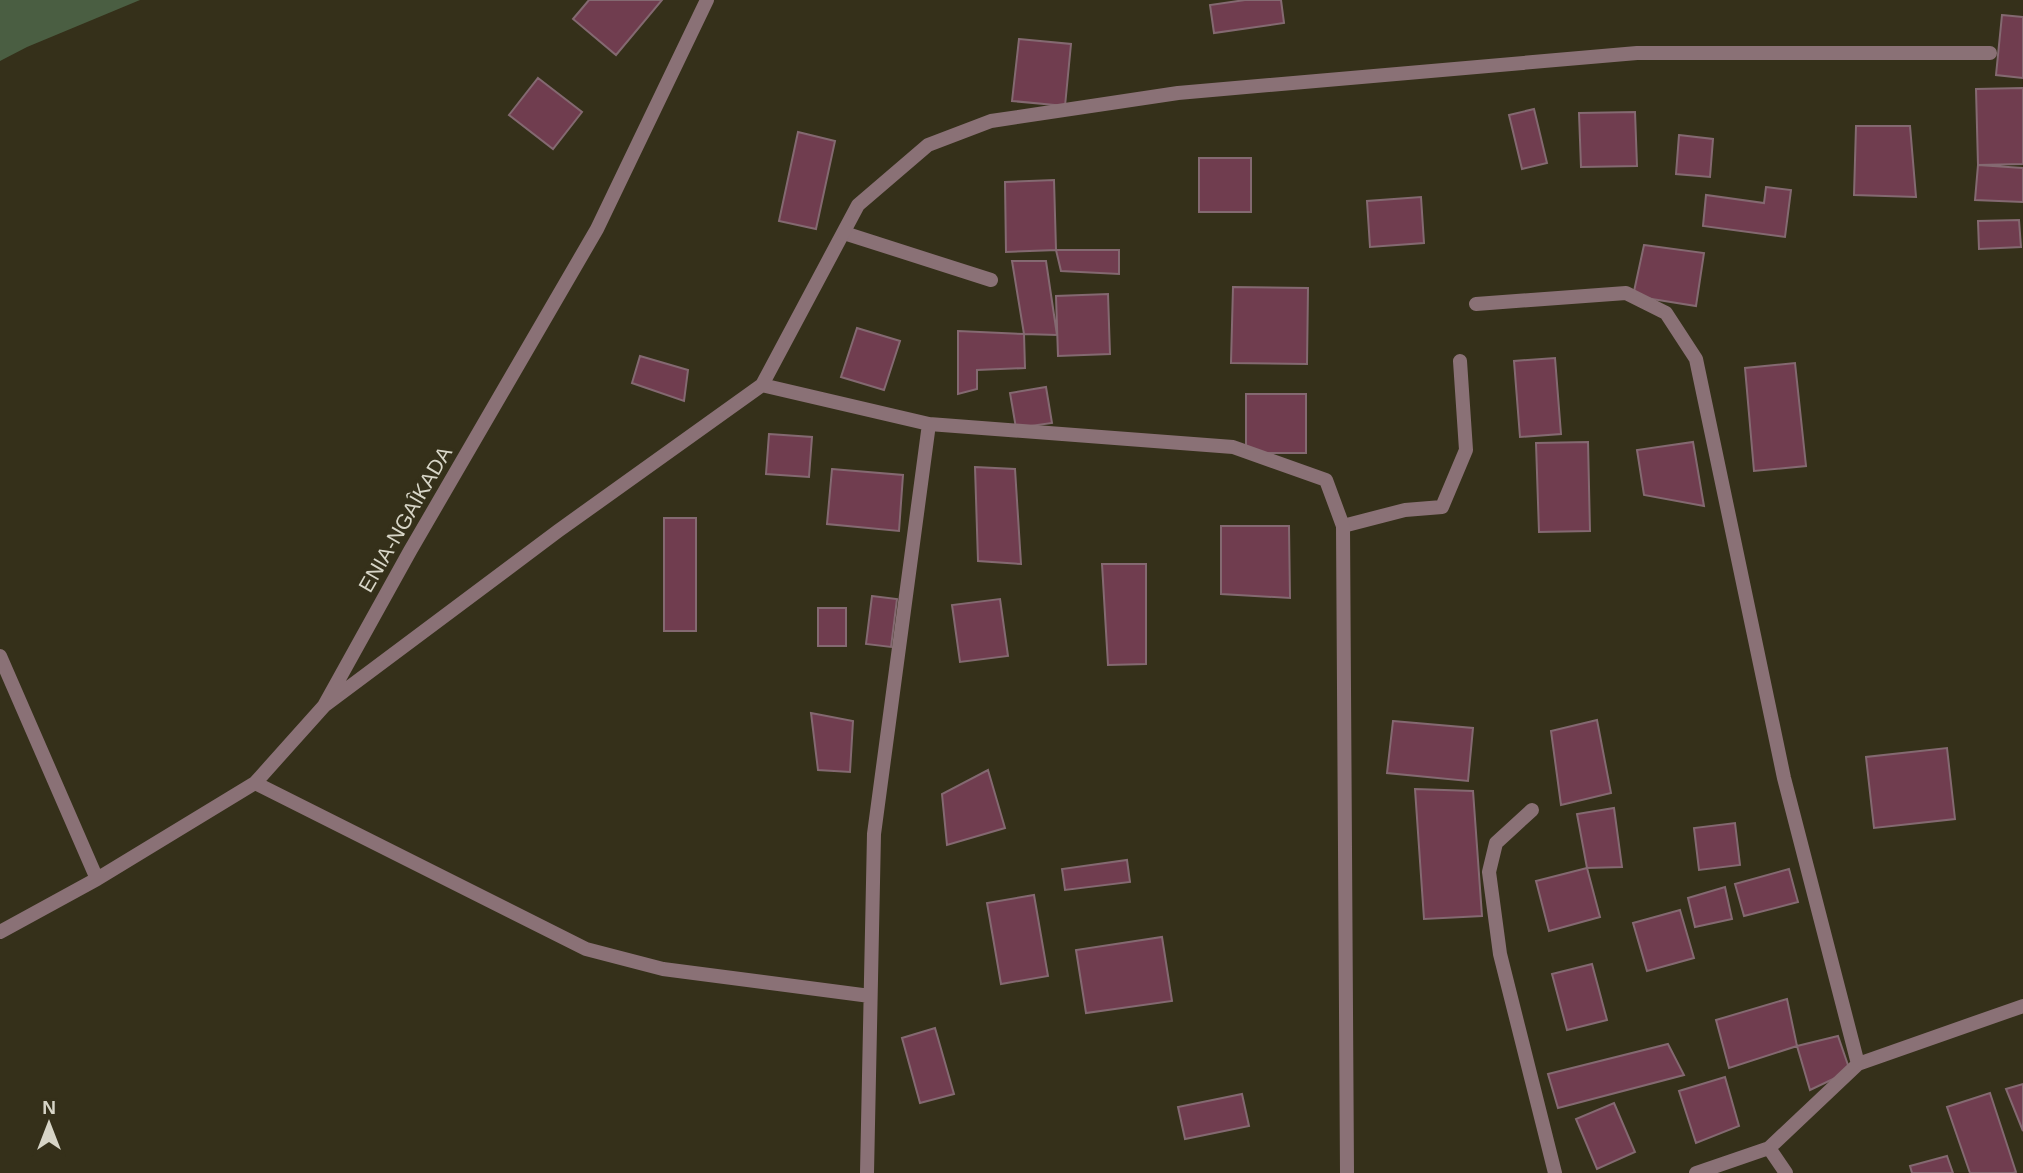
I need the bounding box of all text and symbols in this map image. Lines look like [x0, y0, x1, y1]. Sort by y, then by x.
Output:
street label: ENIA-NGAÎKADA [354, 442, 456, 596]
north arrow [14, 1089, 84, 1159]
text: N [42, 1097, 56, 1118]

